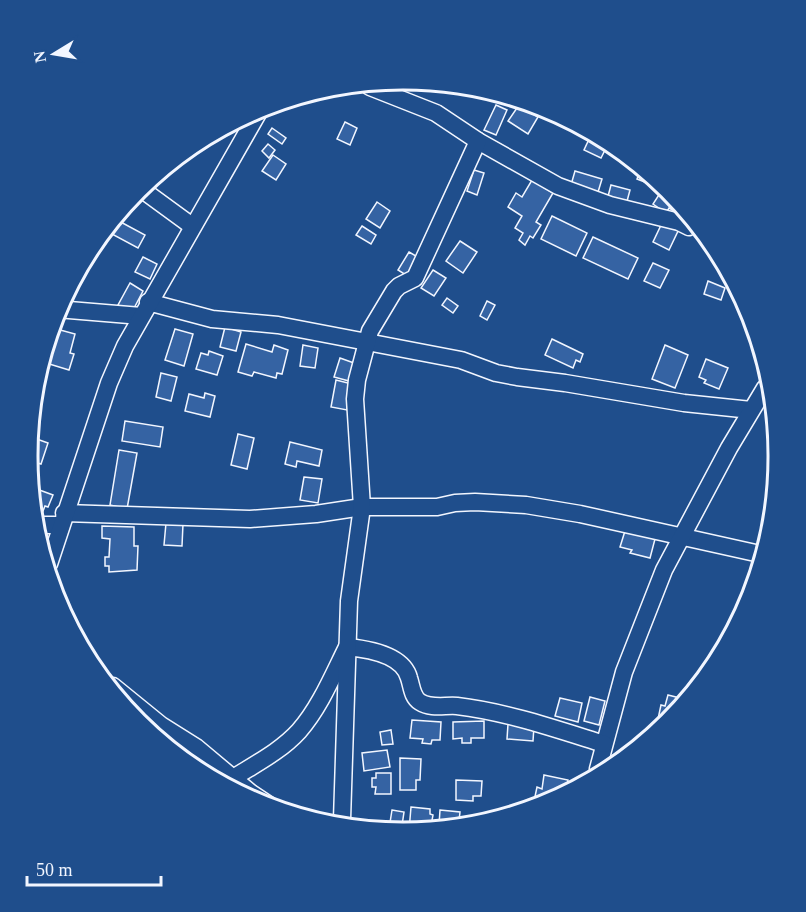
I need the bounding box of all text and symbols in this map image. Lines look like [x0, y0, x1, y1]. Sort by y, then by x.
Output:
north arrow [24, 24, 84, 84]
text: N [30, 49, 49, 64]
scale bar [27, 849, 160, 887]
text: 50 m [36, 860, 73, 880]

